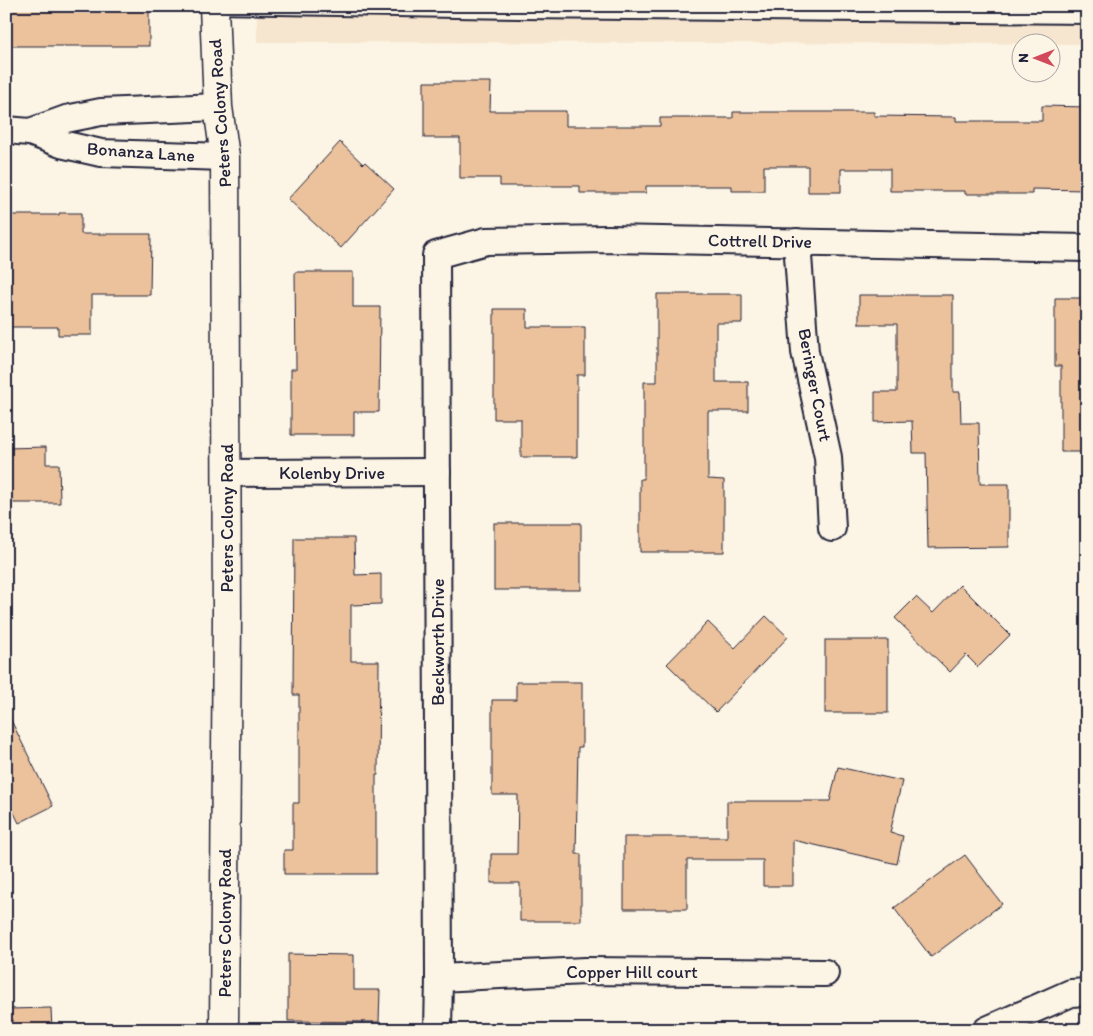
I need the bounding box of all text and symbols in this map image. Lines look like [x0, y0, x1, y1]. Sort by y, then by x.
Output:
north arrow [1010, 32, 1060, 82]
street label: Peters Colony Road [204, 38, 236, 188]
text: N [1015, 53, 1032, 63]
street label: Bonanza Lane [86, 137, 196, 167]
street label: Cottrell Drive [708, 229, 812, 253]
street label: Beringer Court [793, 327, 837, 444]
street label: Peters Colony Road [216, 443, 238, 593]
street label: Kolenby Drive [279, 462, 385, 484]
street label: Beckworth Drive [427, 578, 449, 706]
street label: Peters Colony Road [214, 848, 236, 998]
street label: Copper Hill court [566, 961, 698, 983]

